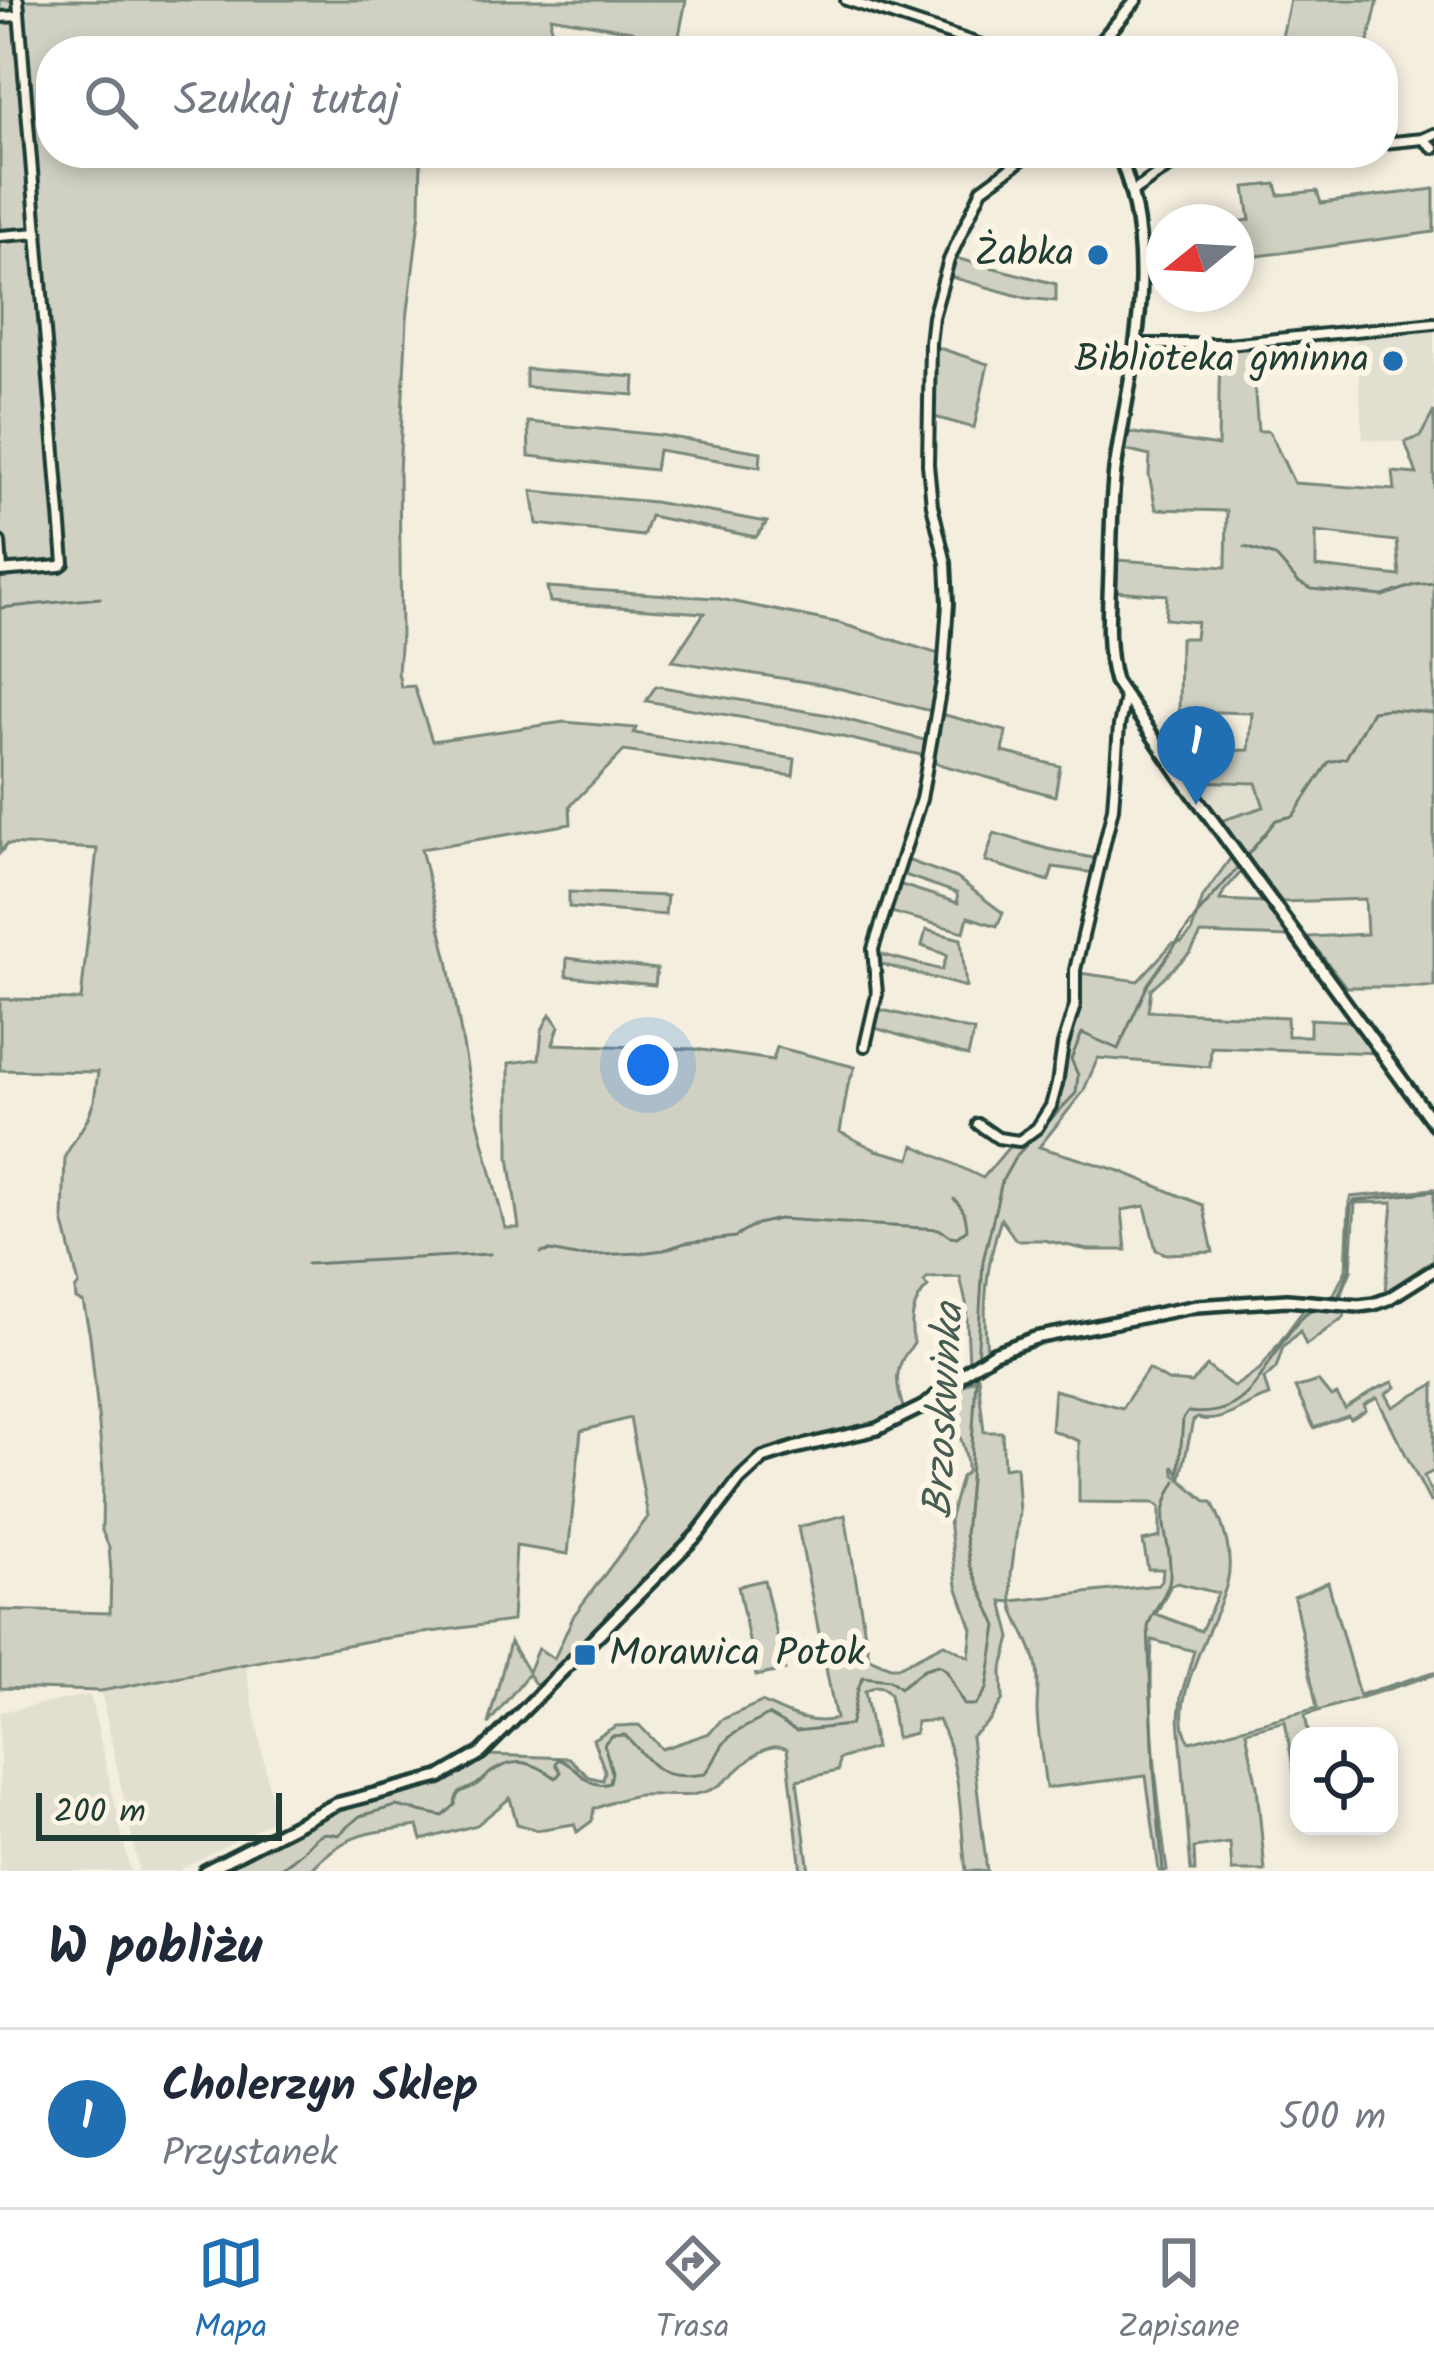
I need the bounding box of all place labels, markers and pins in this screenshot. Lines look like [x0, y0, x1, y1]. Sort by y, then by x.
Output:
place label: Żabka [974, 224, 1074, 286]
marker: Żabka [1085, 242, 1111, 268]
place label: Biblioteka gminna [1074, 330, 1369, 392]
marker: Biblioteka gminna [1380, 348, 1406, 374]
pin: 1 [1157, 706, 1235, 805]
place label: Morawica Potok [609, 1624, 866, 1686]
marker: Morawica Potok [572, 1642, 598, 1668]

